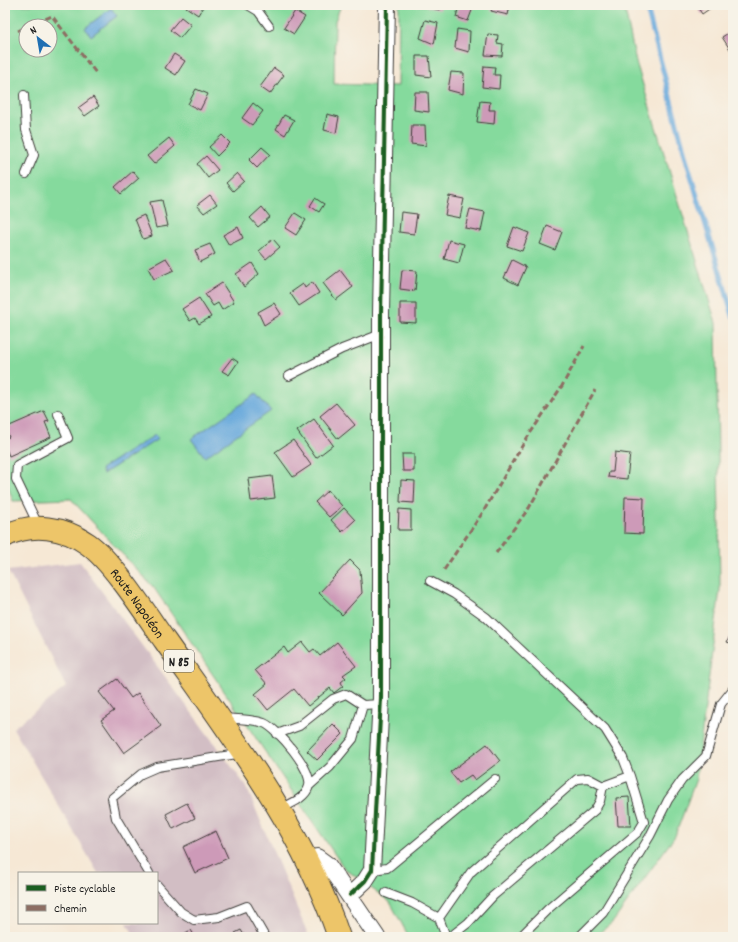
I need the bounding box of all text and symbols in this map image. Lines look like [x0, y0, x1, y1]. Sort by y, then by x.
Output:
north arrow [18, 18, 58, 58]
text: N [27, 23, 41, 39]
street label: Route Napoléon [104, 565, 168, 643]
road number: N 85 [164, 650, 194, 672]
legend [18, 872, 158, 924]
text: Piste cyclable [54, 881, 115, 898]
text: Chemin [54, 901, 87, 918]

